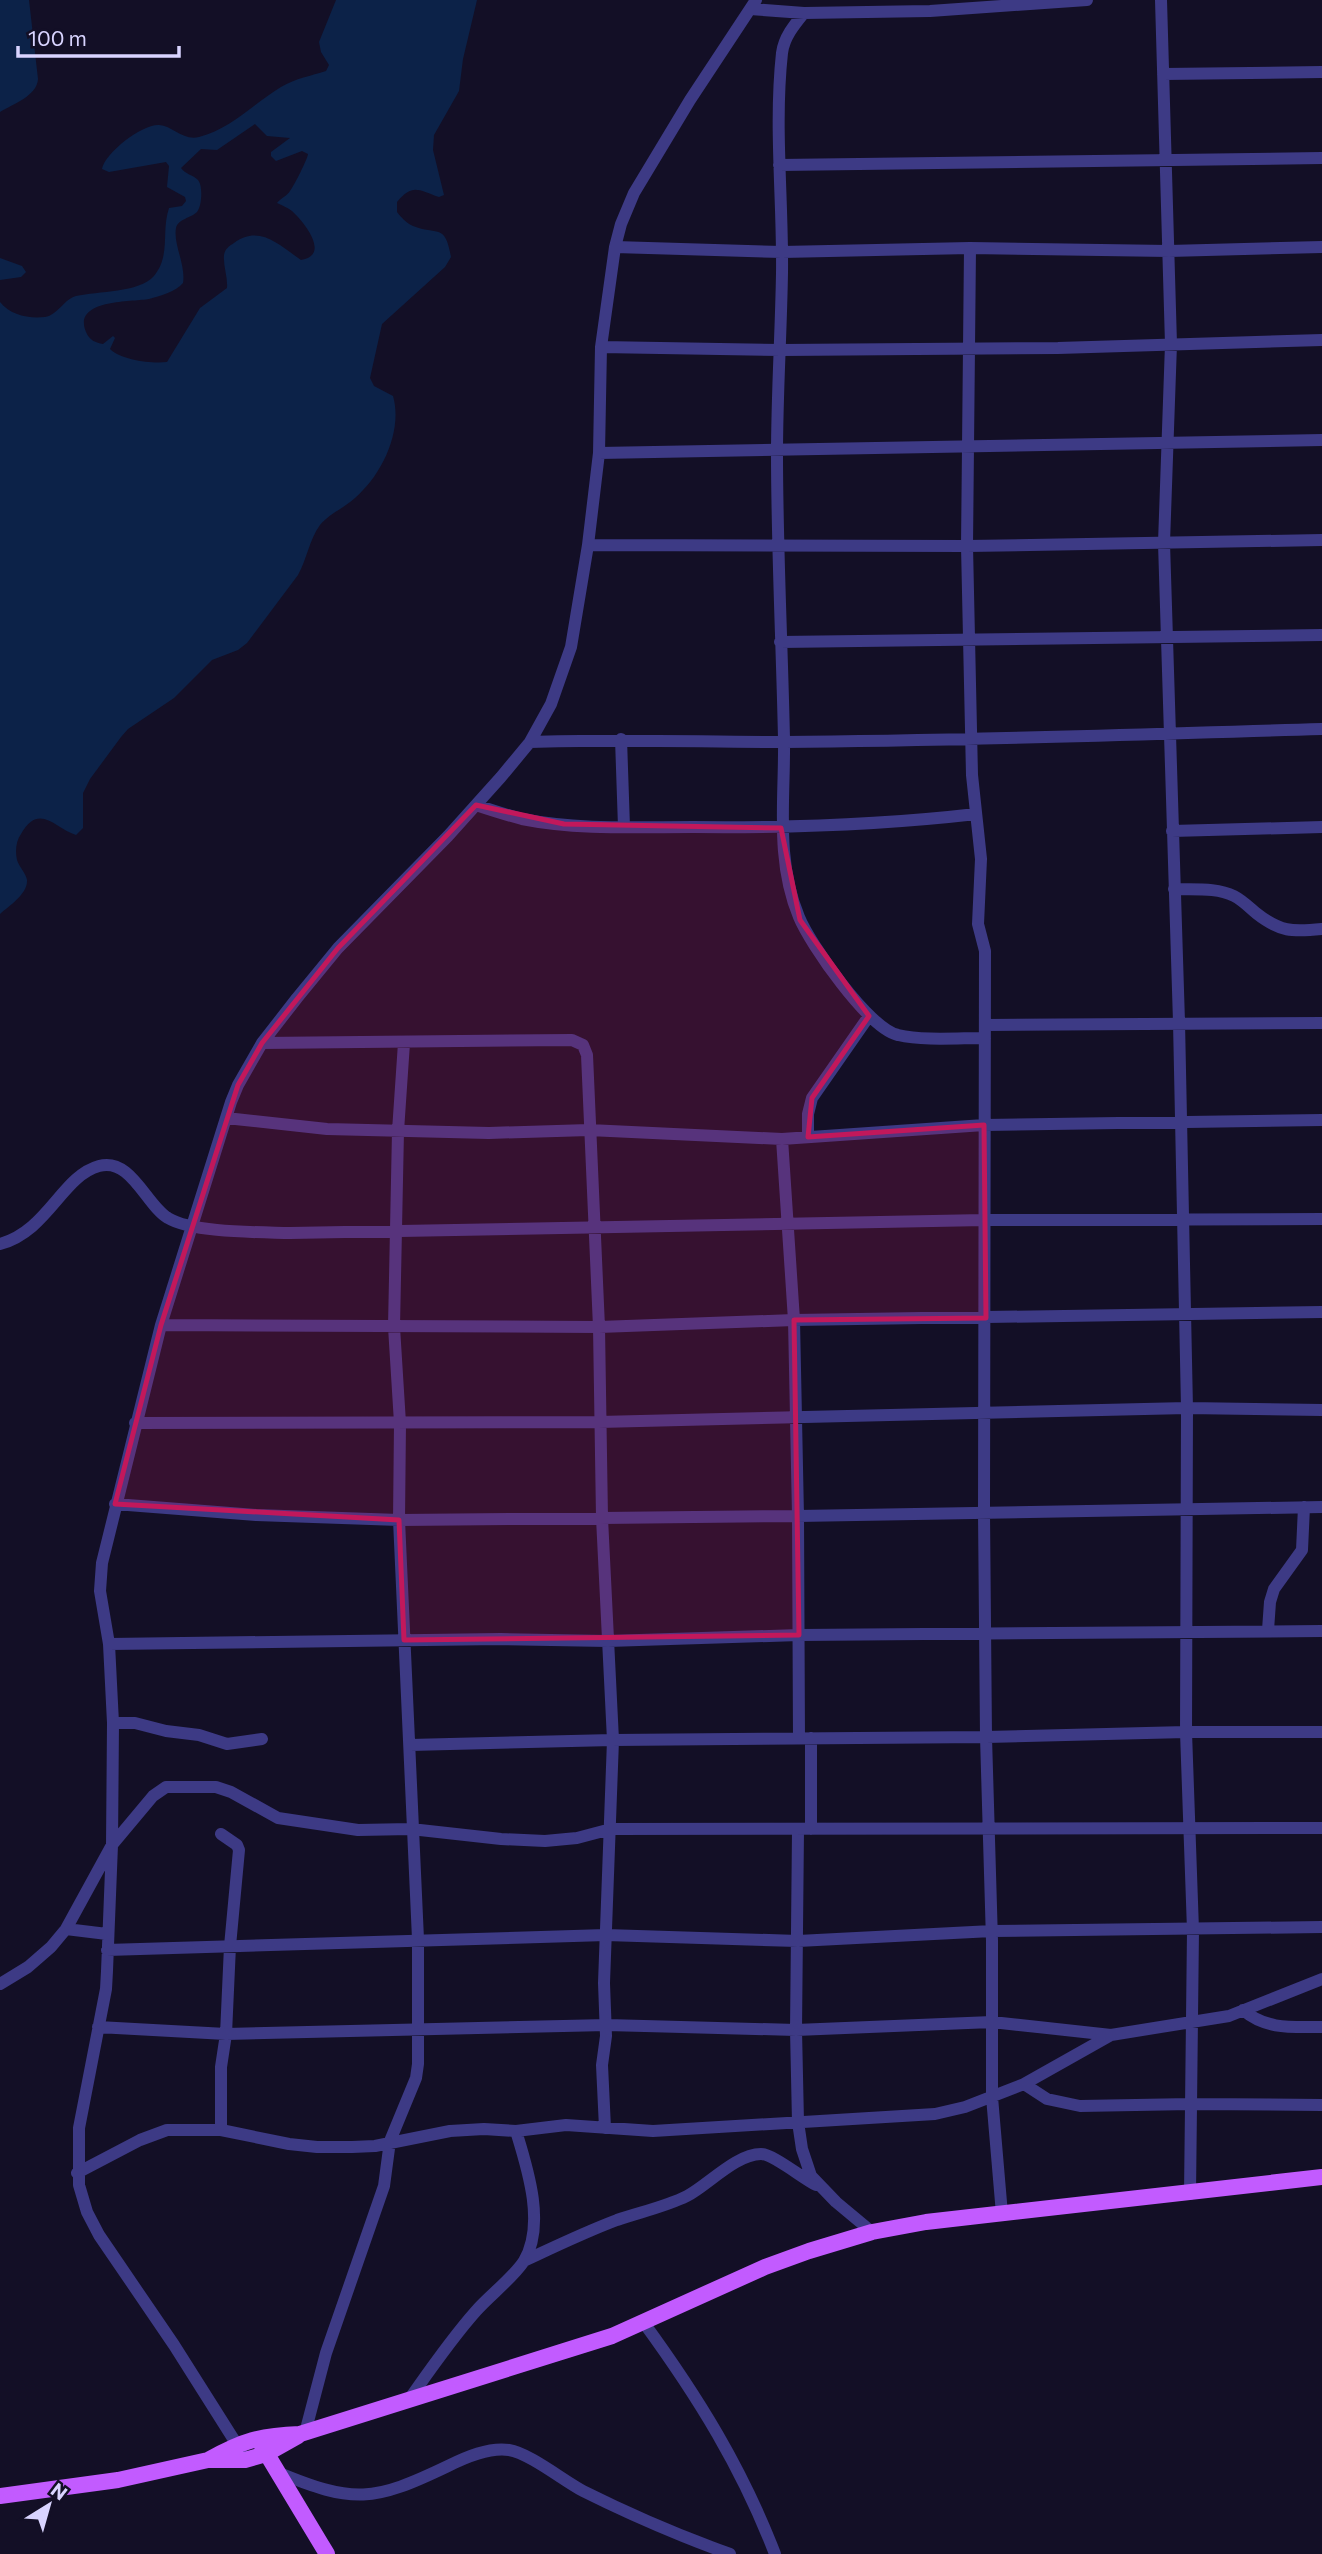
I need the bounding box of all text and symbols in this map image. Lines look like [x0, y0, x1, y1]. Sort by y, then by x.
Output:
scale bar [18, 14, 178, 58]
text: 100 m [28, 25, 87, 50]
north arrow [14, 2470, 84, 2540]
text: N [47, 2478, 72, 2505]

